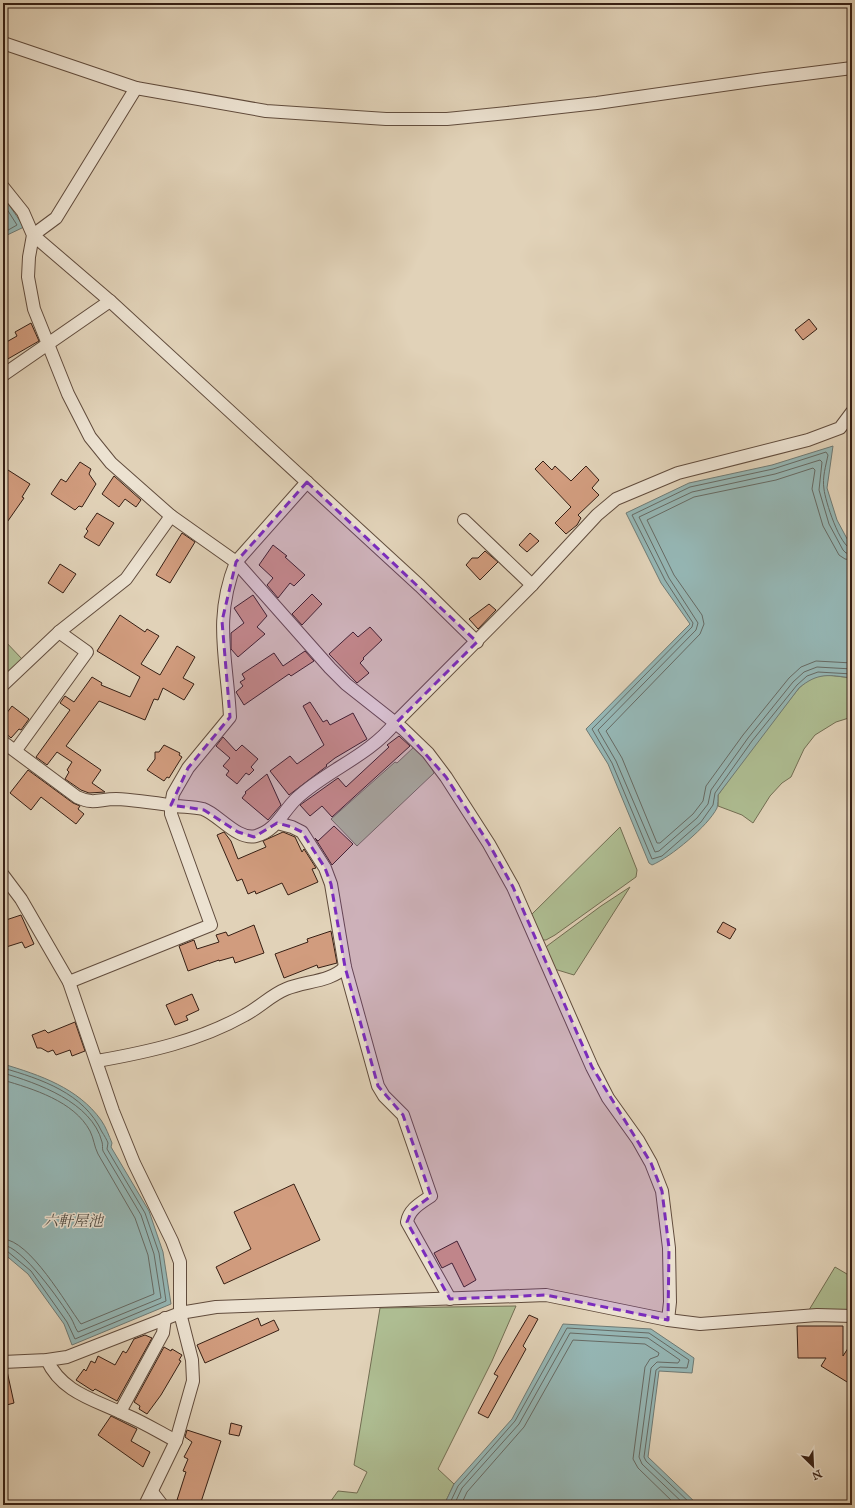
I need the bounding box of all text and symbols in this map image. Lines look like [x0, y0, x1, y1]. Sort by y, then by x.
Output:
water label: 六軒屋池 [43, 1212, 105, 1230]
north arrow [793, 1446, 833, 1486]
text: N [809, 1467, 824, 1483]

